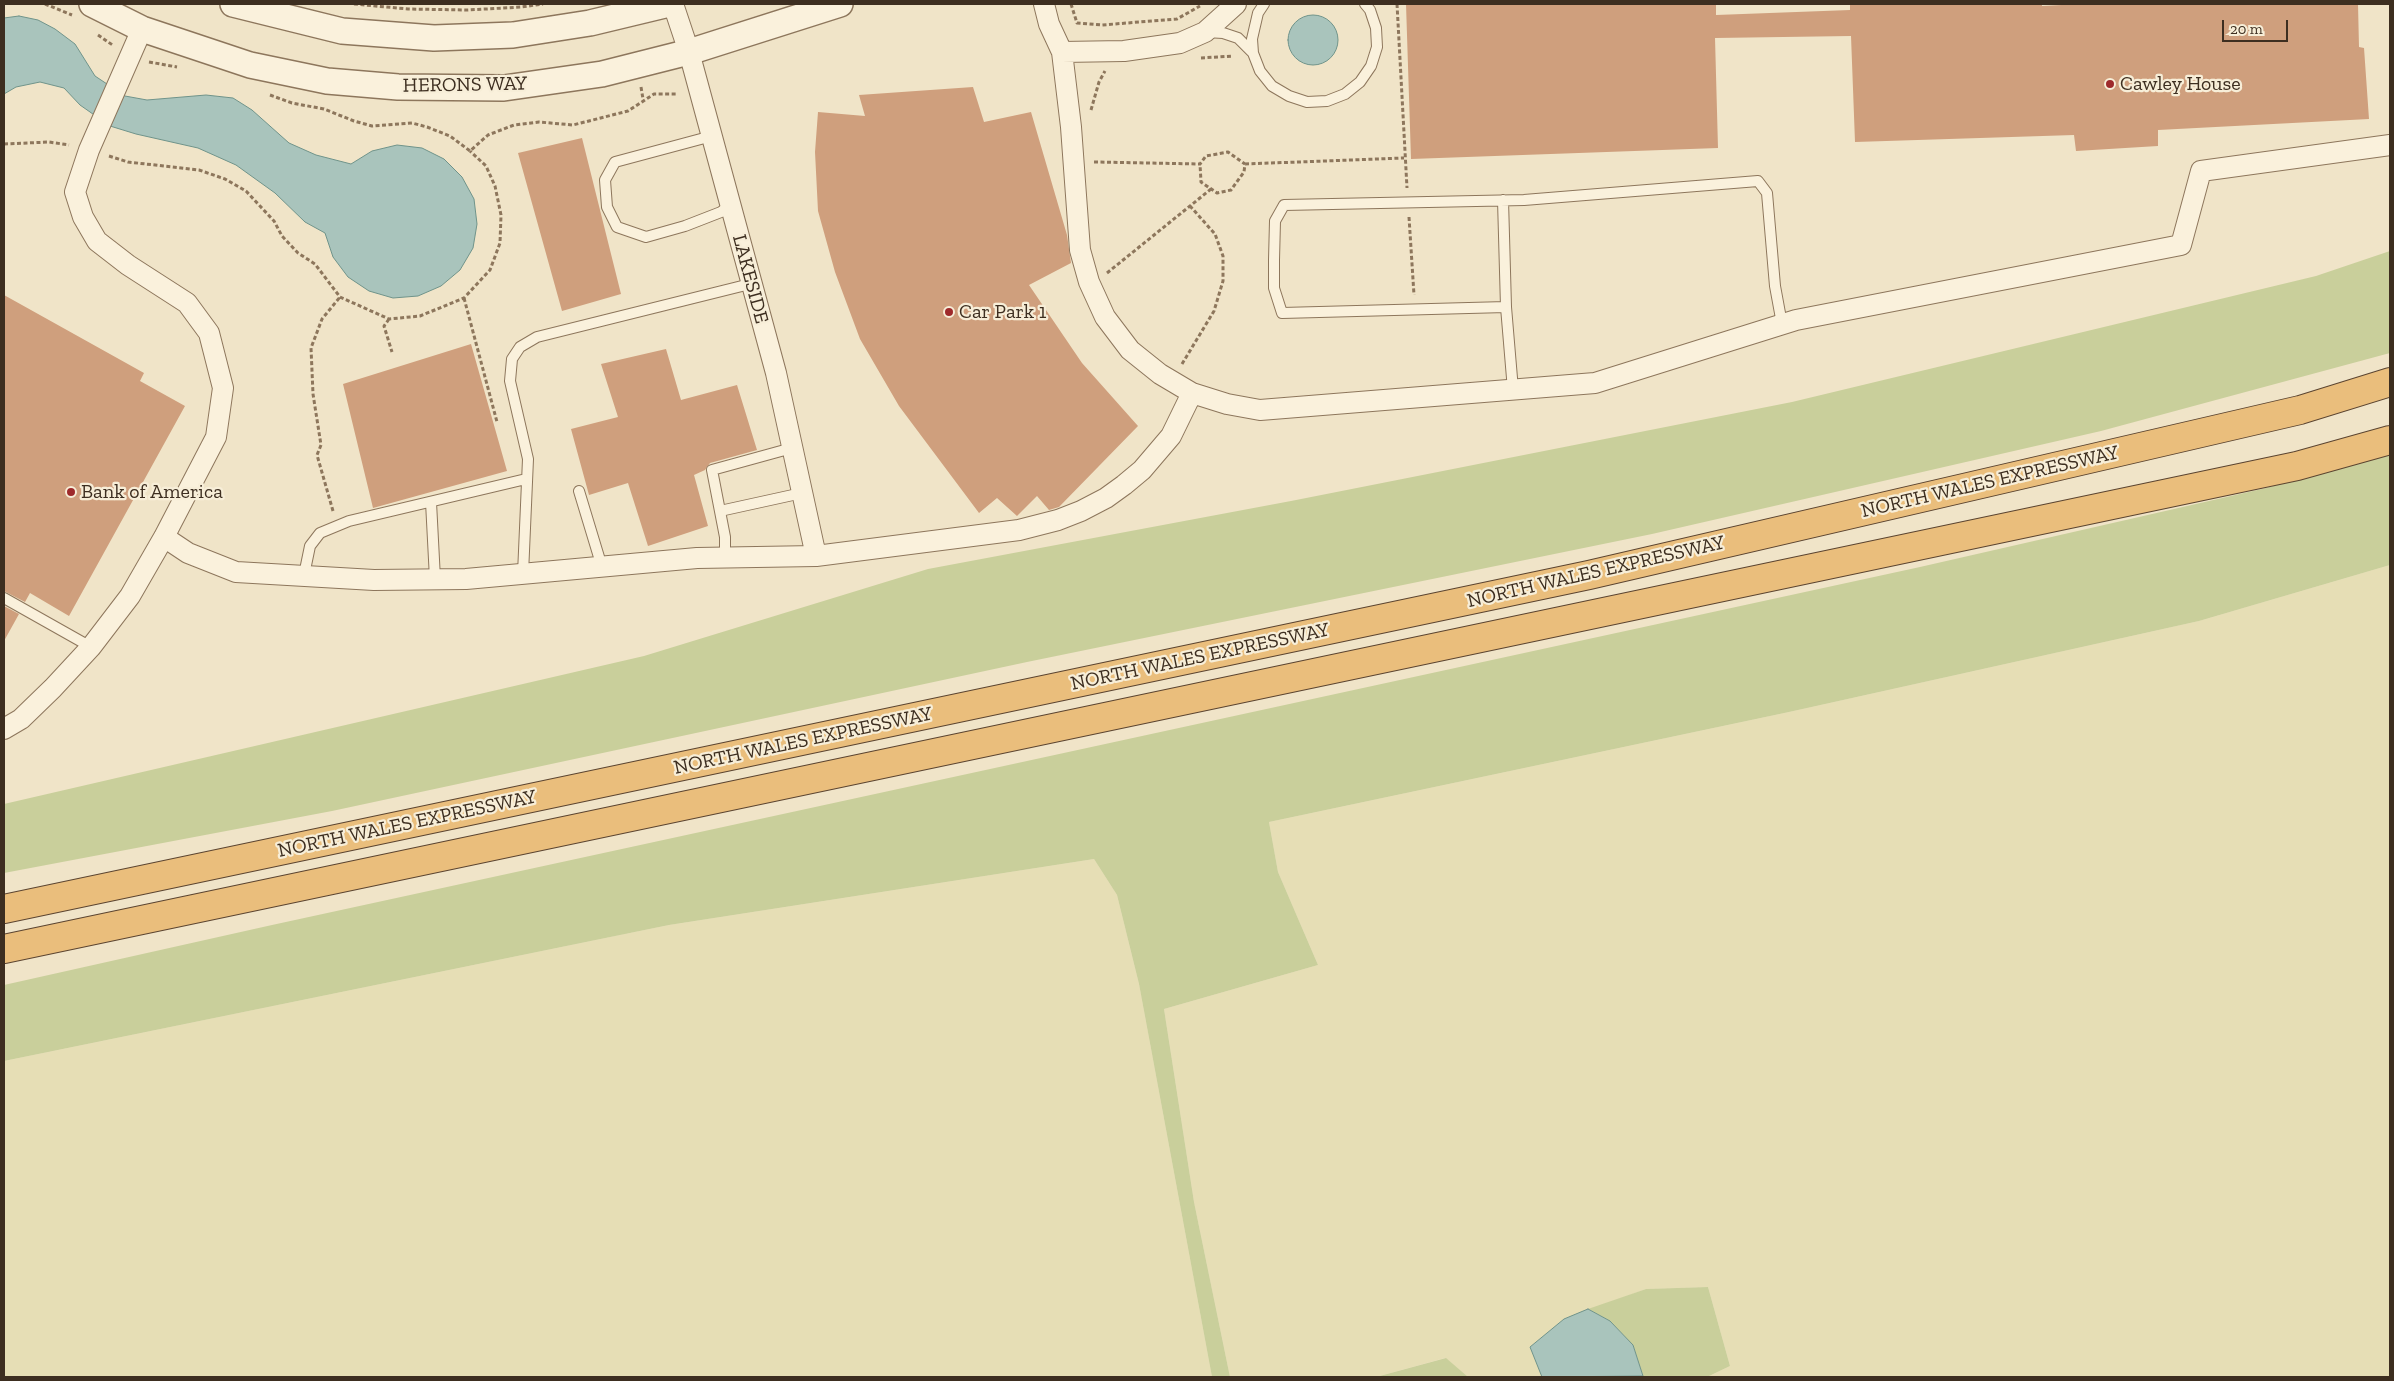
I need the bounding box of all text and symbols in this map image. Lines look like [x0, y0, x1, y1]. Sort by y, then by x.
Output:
scale bar [2224, 10, 2290, 42]
text: 20 m [2230, 20, 2263, 38]
street label: HERONS WAY [403, 72, 527, 98]
place label: Cawley House [2120, 72, 2241, 96]
marker: Cawley House [2104, 78, 2116, 90]
street label: LAKESIDE [727, 232, 773, 326]
place label: Car Park 1 [959, 300, 1046, 324]
marker: Car Park 1 [943, 306, 955, 318]
street label: NORTH WALES EXPRESSWAY [1859, 441, 2121, 523]
place label: Bank of America [81, 480, 223, 504]
marker: Bank of America [65, 486, 77, 498]
street label: NORTH WALES EXPRESSWAY [1465, 531, 1727, 613]
street label: NORTH WALES EXPRESSWAY [1069, 618, 1331, 696]
street label: NORTH WALES EXPRESSWAY [672, 702, 934, 780]
street label: NORTH WALES EXPRESSWAY [276, 785, 538, 863]

